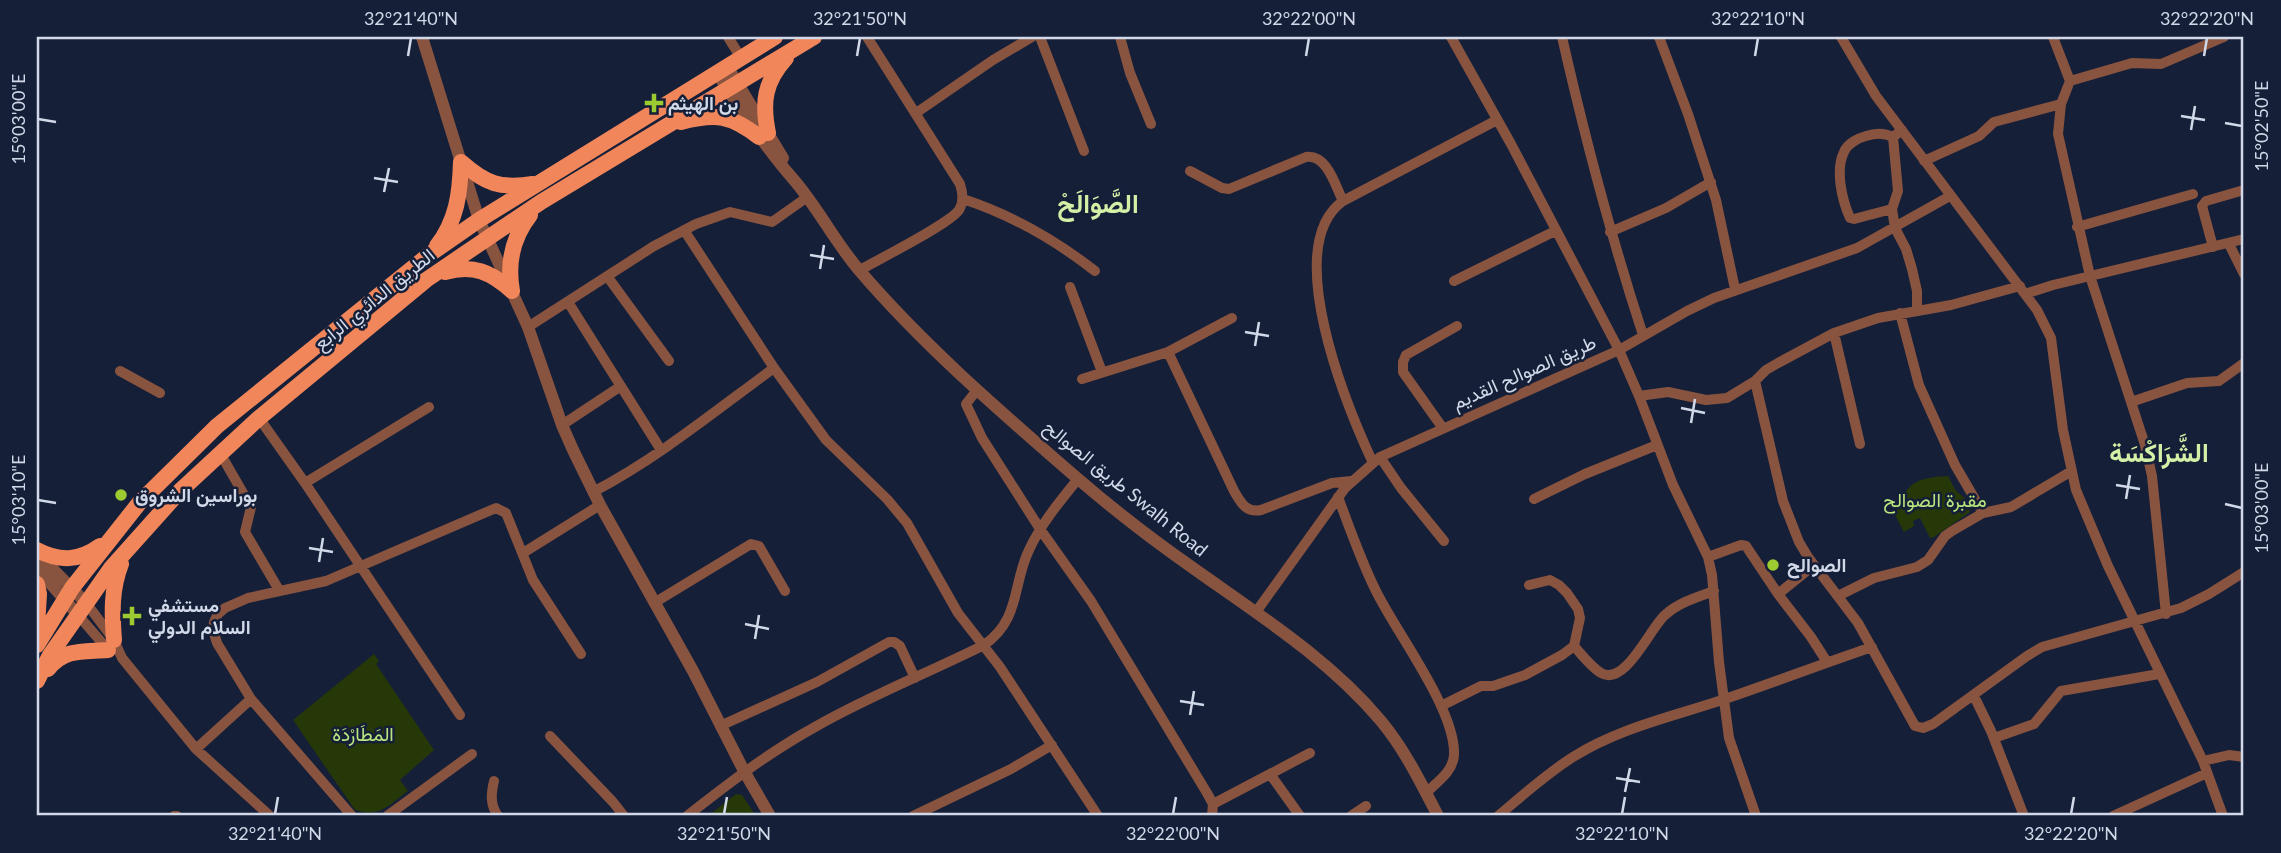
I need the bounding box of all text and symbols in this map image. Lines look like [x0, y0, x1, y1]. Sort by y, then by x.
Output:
text: 32°21'40"N [364, 7, 458, 29]
text: 32°21'50"N [813, 7, 907, 29]
text: 32°22'00"N [1262, 7, 1356, 29]
text: 32°22'10"N [1711, 7, 1805, 29]
text: 32°22'20"N [2160, 7, 2254, 29]
text: 15°03'00"E [7, 74, 29, 164]
text: 15°02'50"E [2250, 81, 2272, 171]
place label: بن الهيثم [668, 91, 738, 116]
marker: بن الهيثم [646, 95, 662, 111]
district label: الصَّوَالَحْ [1057, 187, 1139, 222]
street label: الطريق الدائري الرابع [309, 243, 442, 358]
street label: طريق الصوالح القديم [1448, 330, 1601, 416]
street label: طريق الصوالح Swalh Road [1038, 414, 1213, 563]
district label: الشَّرَاكْسَة [2109, 433, 2209, 469]
text: 15°03'10"E [7, 455, 29, 545]
text: 15°03'00"E [2250, 463, 2272, 553]
place label: بوراسين الشروق [135, 483, 257, 508]
marker: بوراسين الشروق [113, 487, 129, 503]
park label: مقبرة الصوالح [1883, 488, 1987, 514]
place label: الصوالح [1787, 553, 1846, 579]
marker: الصوالح [1765, 557, 1781, 573]
place label: مستشفي السلام الدولي [148, 593, 251, 644]
marker: مستشفي السلام الدولي [122, 606, 142, 626]
park label: المَطَارْدَة [332, 722, 394, 746]
text: 32°21'40"N [228, 822, 322, 844]
text: 32°21'50"N [677, 822, 771, 844]
text: 32°22'00"N [1126, 822, 1220, 844]
text: 32°22'10"N [1575, 822, 1669, 844]
text: 32°22'20"N [2024, 822, 2118, 844]

